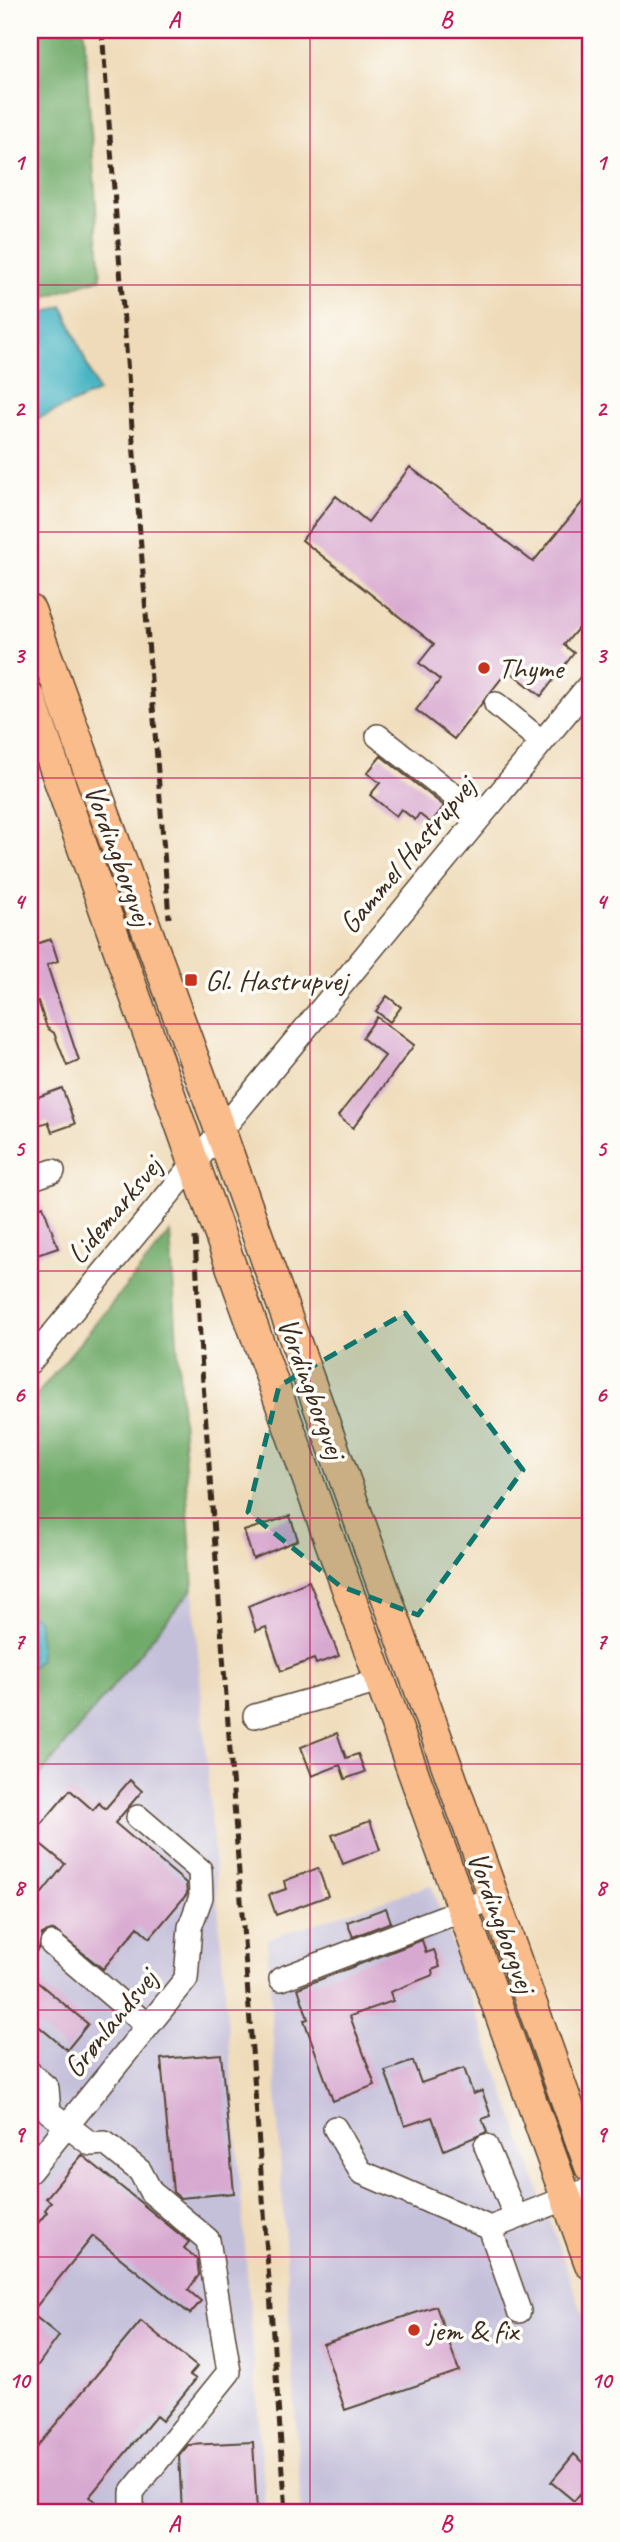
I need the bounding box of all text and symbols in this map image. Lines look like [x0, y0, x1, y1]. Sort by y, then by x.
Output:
text: A [168, 5, 182, 34]
text: B [440, 5, 454, 34]
text: 1 [14, 148, 27, 177]
text: 1 [596, 148, 609, 177]
text: 2 [14, 394, 27, 423]
text: 2 [596, 394, 609, 423]
text: 3 [14, 641, 27, 670]
text: 3 [596, 641, 609, 670]
place label: Thyme [498, 649, 565, 687]
marker: Thyme [476, 660, 492, 676]
street label: Gammel Hastrupvej [330, 767, 486, 941]
street label: Vordingborgvej [76, 779, 163, 934]
text: 4 [14, 887, 27, 916]
text: 4 [596, 887, 609, 916]
place label: Gl. Hastrupvej [205, 961, 350, 999]
marker: Gl. Hastrupvej [183, 972, 199, 988]
text: 5 [14, 1134, 26, 1163]
text: 5 [596, 1134, 608, 1163]
street label: Lidemarksvej [58, 1146, 172, 1271]
street label: Vordingborgvej [269, 1312, 356, 1467]
text: 6 [14, 1380, 27, 1409]
text: 6 [596, 1380, 609, 1409]
text: 7 [14, 1627, 27, 1656]
text: 7 [596, 1627, 609, 1656]
street label: Vordingborgvej [459, 1846, 546, 2001]
text: 8 [14, 1873, 27, 1902]
text: 8 [596, 1873, 609, 1902]
street label: Grønlandsvej [55, 1959, 167, 2085]
text: 9 [14, 2120, 27, 2149]
text: 9 [596, 2120, 609, 2149]
place label: jem & fix [425, 2311, 520, 2349]
marker: jem & fix [406, 2322, 422, 2338]
text: 10 [9, 2366, 32, 2395]
text: 10 [591, 2366, 614, 2395]
text: A [168, 2509, 182, 2538]
text: B [440, 2509, 454, 2538]

